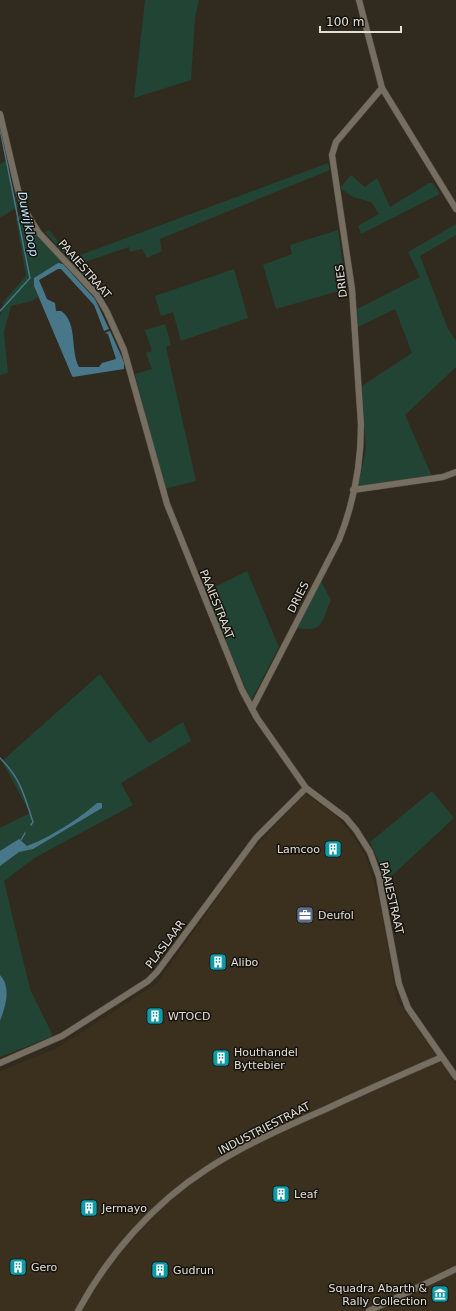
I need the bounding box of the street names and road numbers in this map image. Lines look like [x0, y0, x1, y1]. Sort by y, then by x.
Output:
street label: PAAIESTRAAT [56, 237, 114, 302]
street label: DRIES [333, 264, 350, 298]
street label: PAAIESTRAAT [197, 568, 236, 641]
street label: DRIES [285, 579, 312, 615]
street label: PAAIESTRAAT [377, 861, 406, 936]
street label: PLASLAAR [143, 917, 188, 971]
street label: INDUSTRIESTRAAT [216, 1099, 313, 1157]

